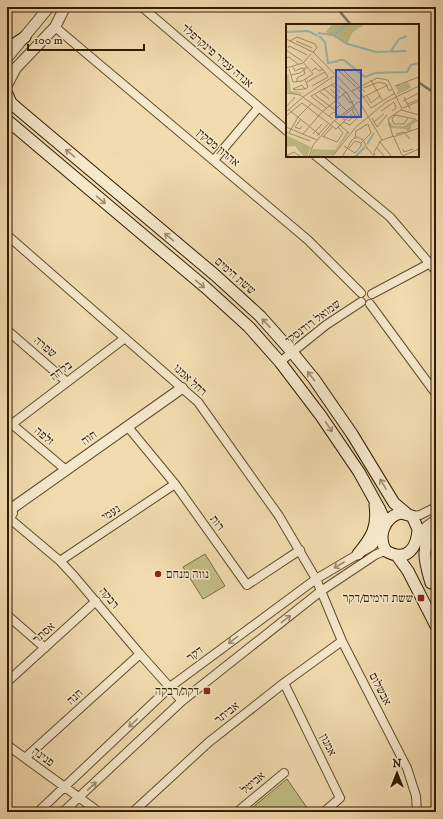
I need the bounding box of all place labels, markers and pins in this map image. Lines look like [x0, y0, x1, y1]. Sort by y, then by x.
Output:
place label: נווה מנחם [166, 567, 209, 582]
marker: נווה מנחם [153, 569, 163, 579]
place label: ששת הימים/דקר [343, 591, 413, 606]
marker: ששת הימים/דקר [416, 593, 426, 603]
place label: דקר/רבקה [155, 684, 199, 699]
marker: דקר/רבקה [202, 686, 212, 696]

